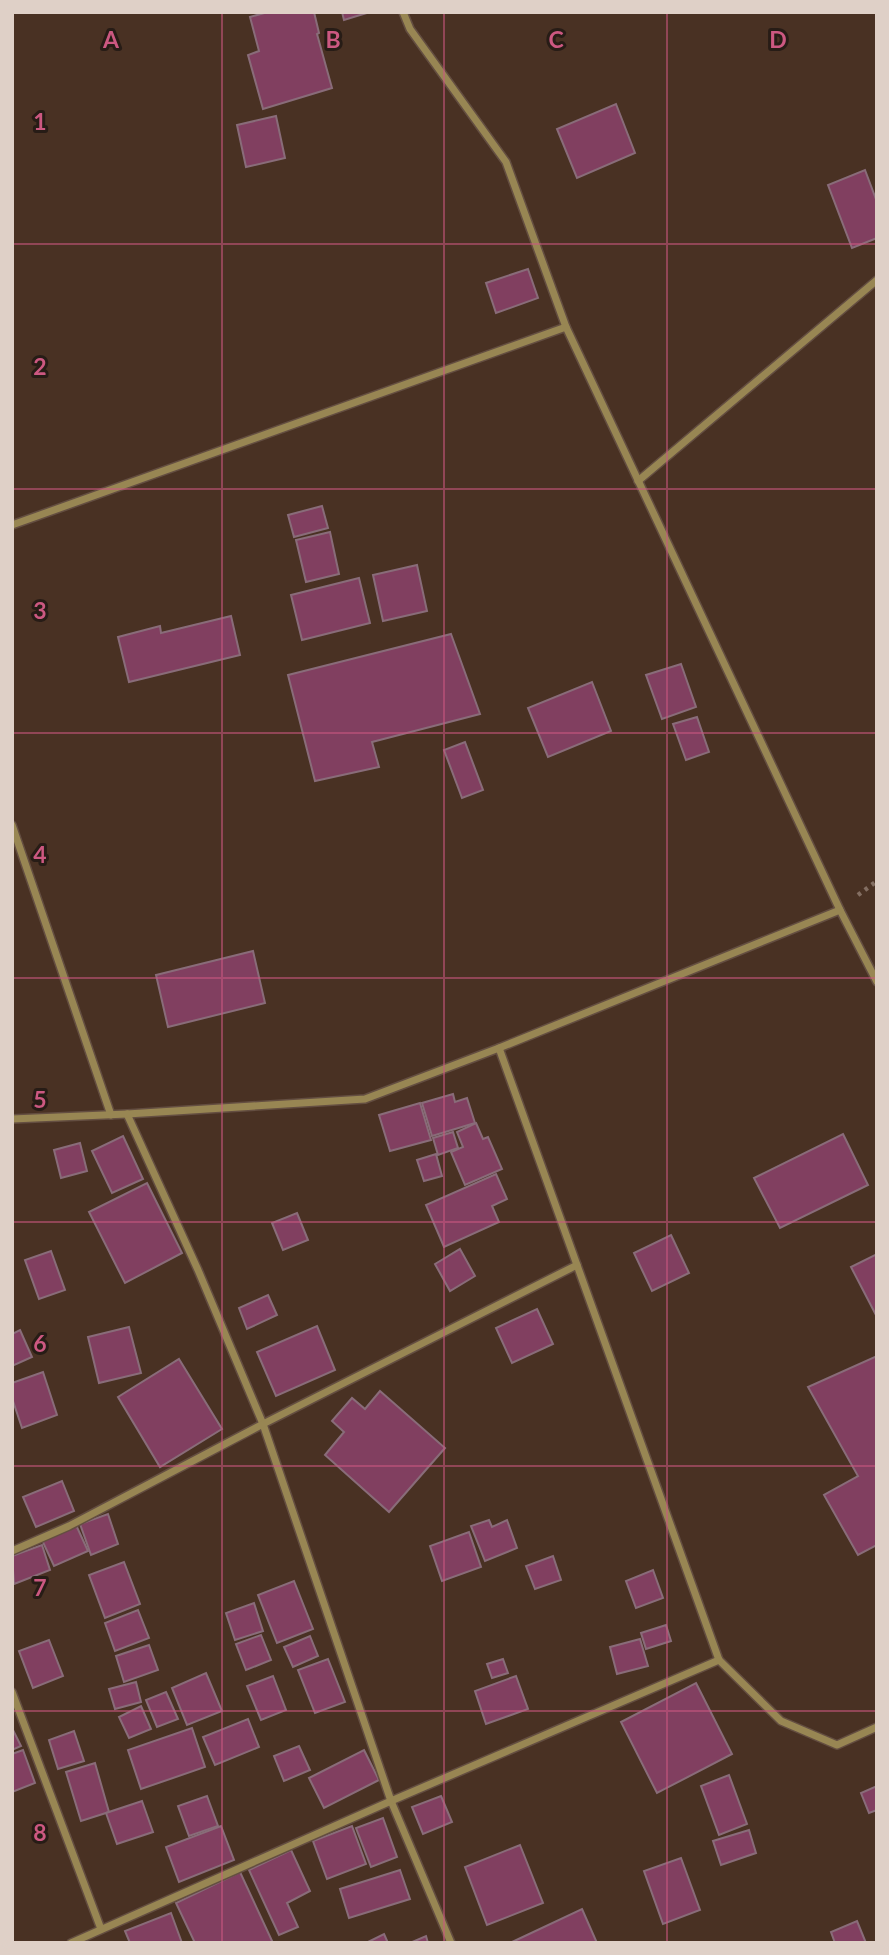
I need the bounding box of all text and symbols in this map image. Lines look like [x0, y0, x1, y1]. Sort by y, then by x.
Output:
text: A [102, 25, 120, 53]
text: B [325, 25, 341, 53]
text: C [548, 25, 564, 53]
text: D [769, 25, 787, 53]
text: 1 [33, 107, 47, 135]
text: 2 [33, 352, 47, 380]
text: 3 [33, 596, 47, 624]
text: 4 [33, 840, 47, 868]
text: 5 [33, 1085, 47, 1113]
text: 6 [33, 1329, 47, 1357]
text: 7 [33, 1573, 47, 1601]
text: 8 [33, 1818, 47, 1846]

